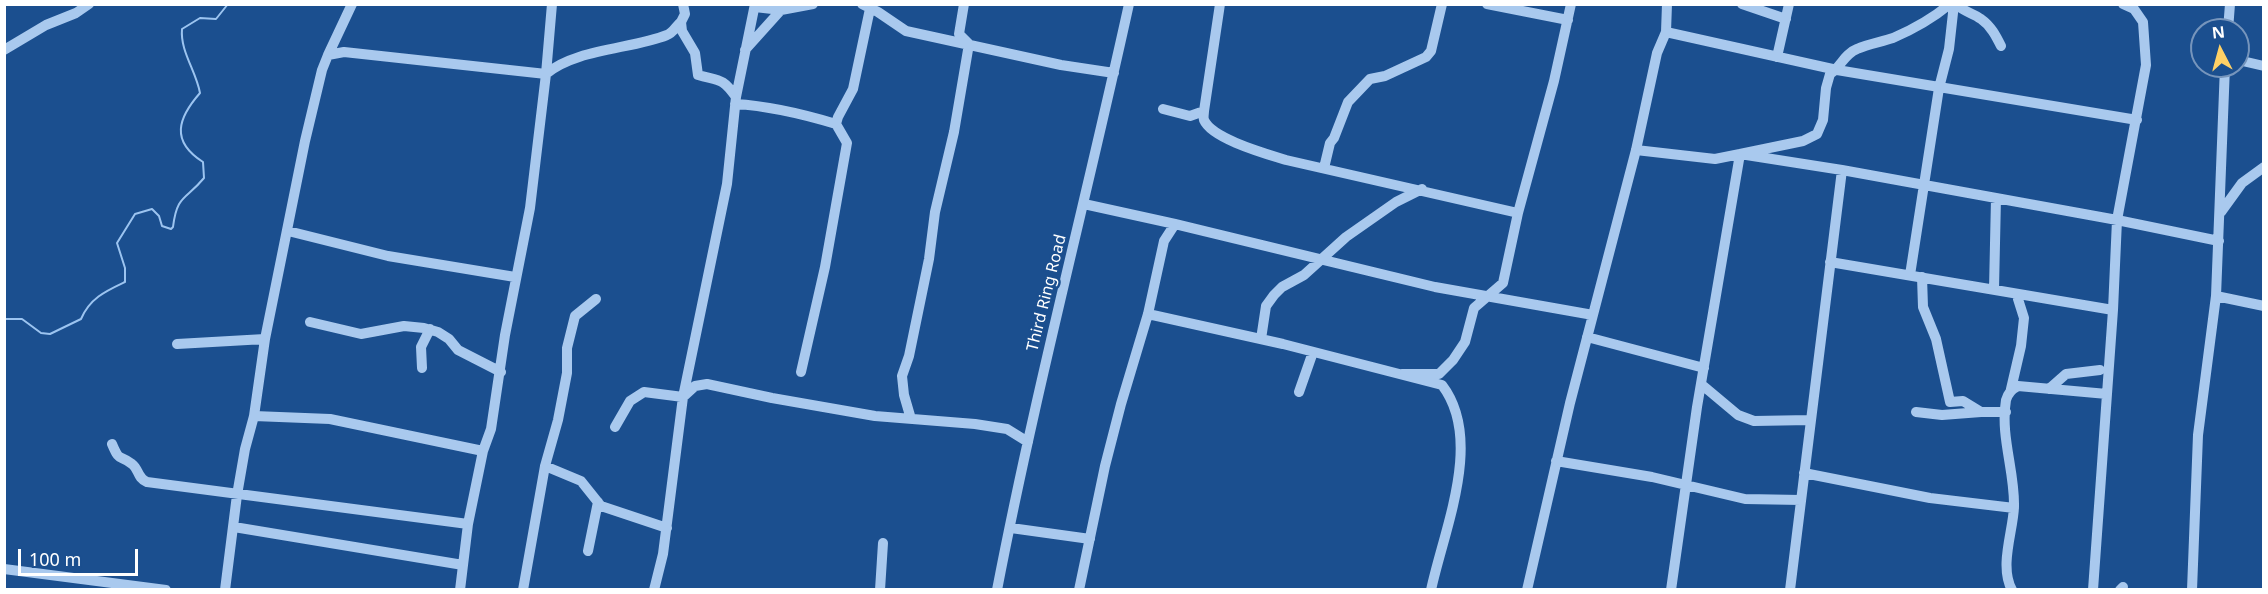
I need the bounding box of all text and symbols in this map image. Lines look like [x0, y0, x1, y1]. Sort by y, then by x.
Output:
north arrow [2190, 18, 2250, 78]
text: N [2211, 20, 2226, 44]
street label: Third Ring Road [1023, 233, 1071, 353]
scale bar [21, 537, 141, 575]
text: 100 m [29, 547, 81, 571]

